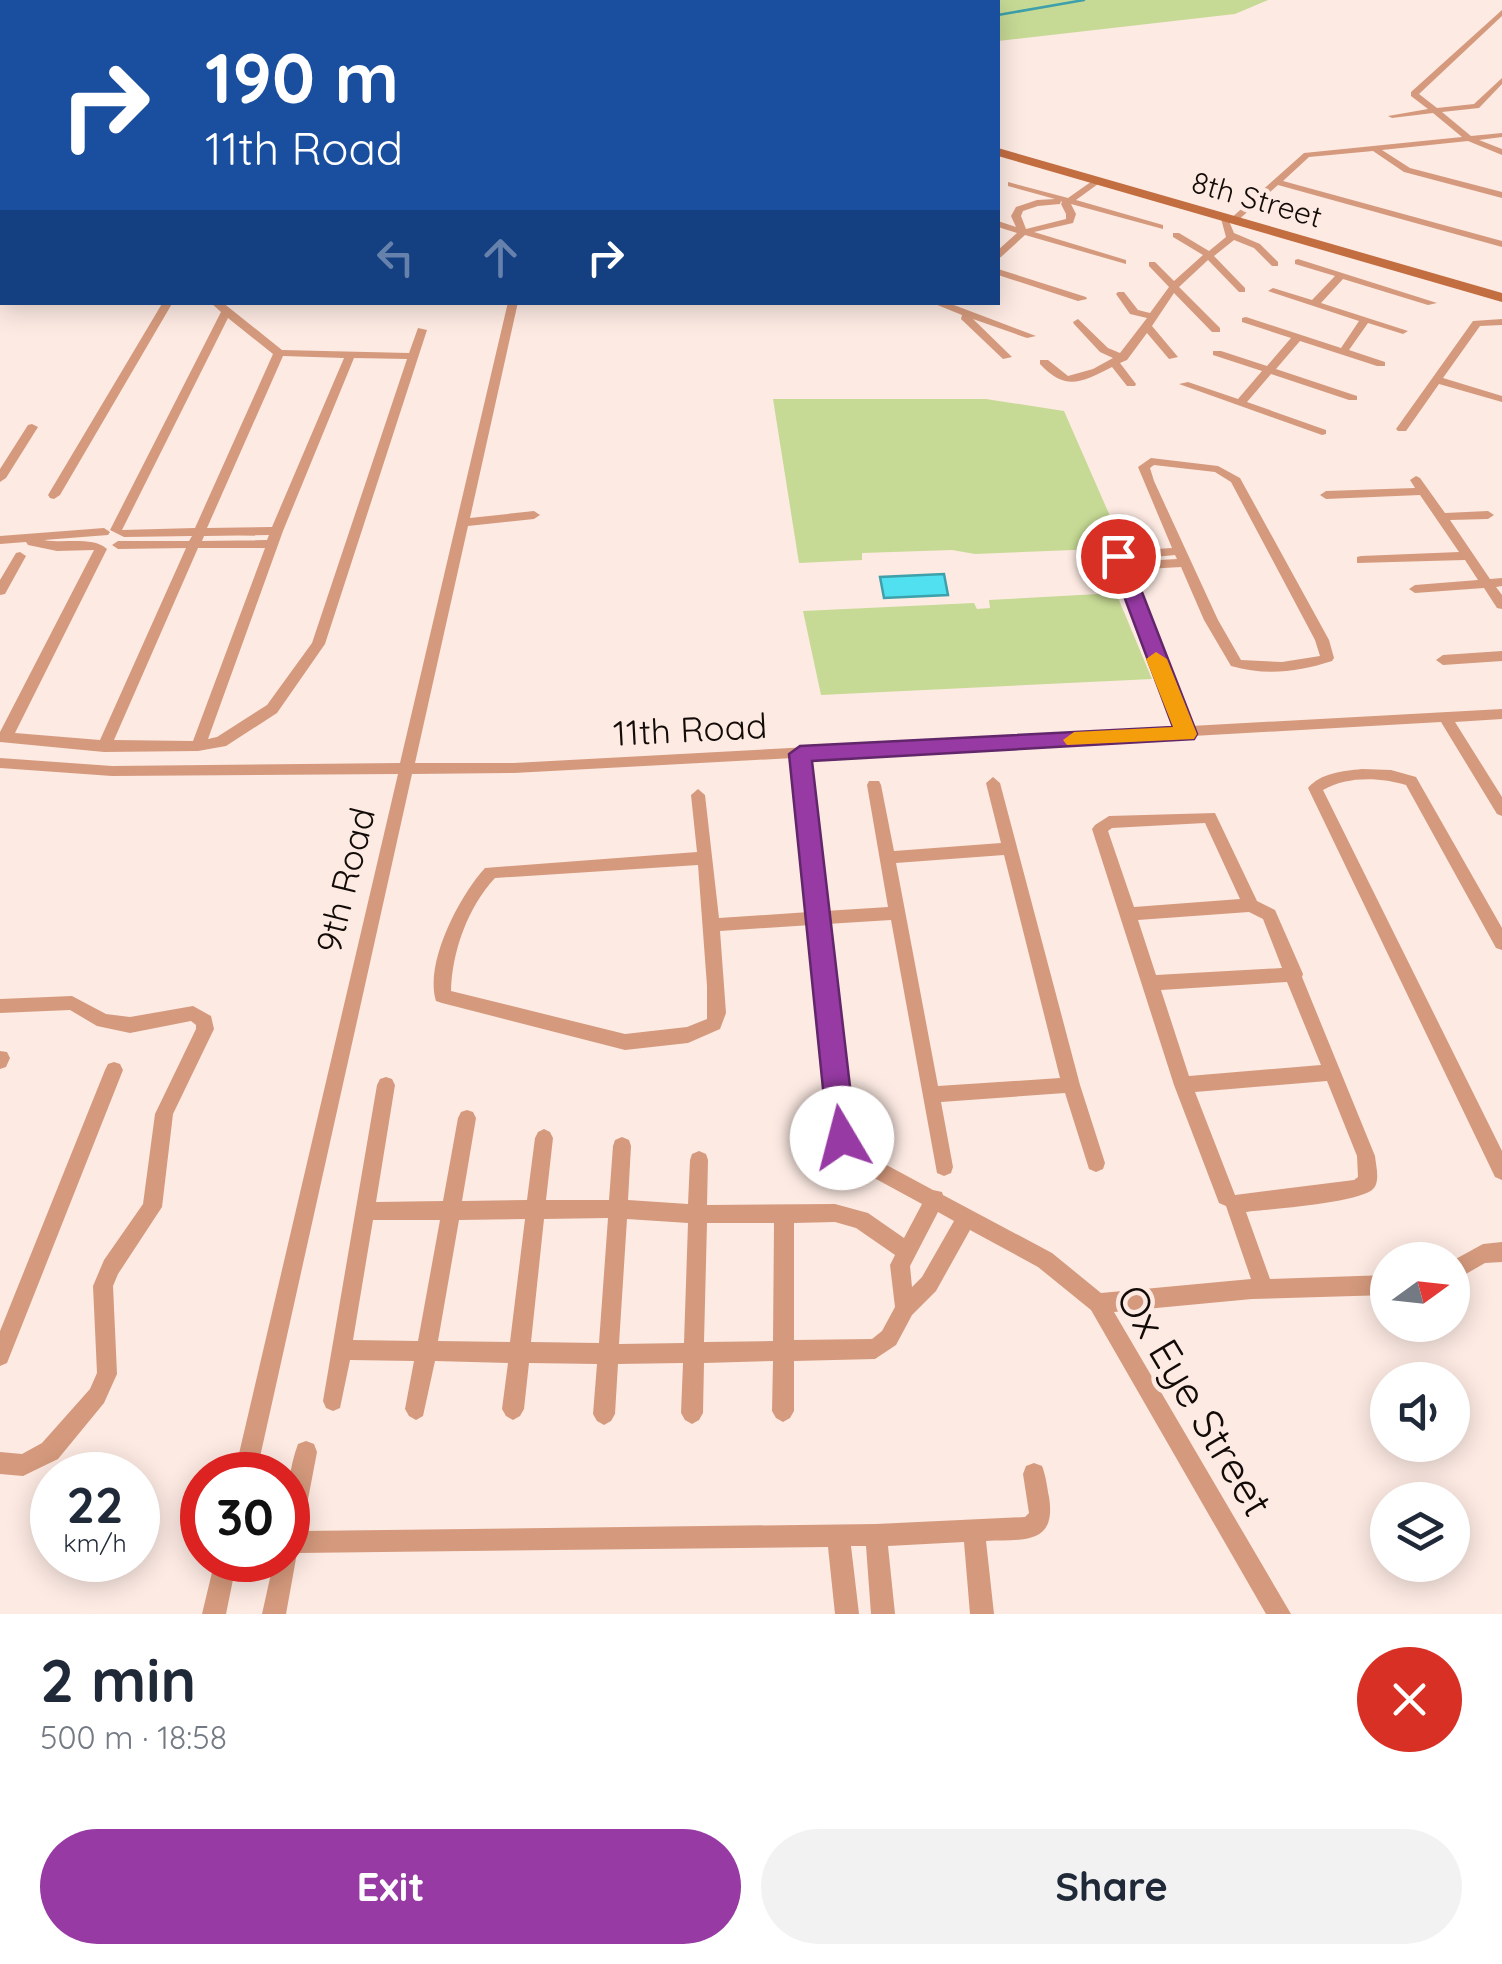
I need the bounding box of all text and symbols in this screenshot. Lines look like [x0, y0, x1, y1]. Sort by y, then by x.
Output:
text: 190 m [205, 33, 399, 121]
icon: right [40, 40, 170, 170]
text: 11th Road [205, 120, 403, 176]
street label: 8th Street [1188, 162, 1326, 236]
icon: left [368, 230, 423, 285]
icon: ahead [473, 230, 528, 285]
icon: right [578, 230, 633, 285]
pin [1076, 514, 1161, 599]
icon: arrive [1091, 529, 1146, 584]
street label: 11th Road [612, 703, 768, 755]
street label: 9th Road [306, 803, 384, 957]
position arrow [790, 1086, 894, 1190]
north arrow [1370, 1242, 1470, 1342]
map controls [1370, 1242, 1470, 1582]
street label: Ox Eye Street [1105, 1275, 1285, 1525]
button: sound [1370, 1362, 1470, 1462]
speed limit sign: 30 [180, 1452, 310, 1582]
text: 22 [67, 1473, 123, 1536]
button: layers [1370, 1482, 1470, 1582]
text: km/h [63, 1527, 127, 1558]
text: 2 min [40, 1642, 196, 1717]
button: close [1357, 1647, 1462, 1752]
text: 500 m · 18:58 [40, 1717, 227, 1757]
button: Exit [40, 1829, 741, 1944]
button: Share [761, 1829, 1462, 1944]

